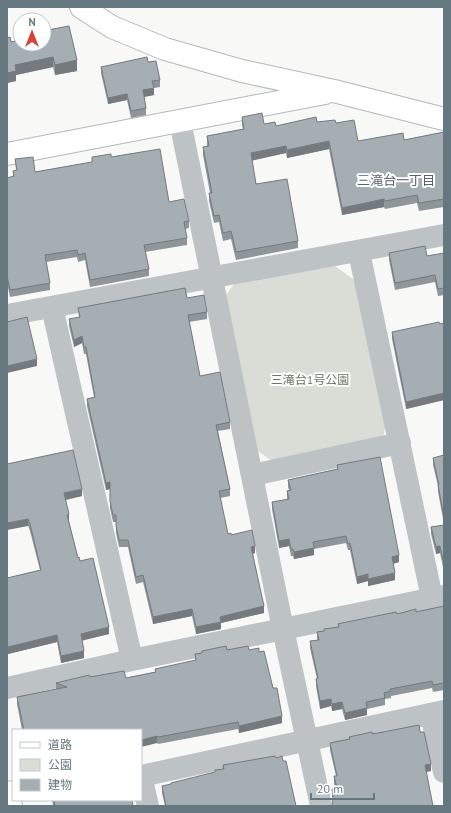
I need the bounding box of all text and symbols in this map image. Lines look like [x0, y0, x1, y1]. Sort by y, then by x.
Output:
north arrow [12, 12, 52, 52]
text: N [28, 15, 36, 29]
district label: 三滝台一丁目 [357, 172, 435, 189]
park label: 三滝台1号公園 [271, 372, 349, 387]
legend [12, 729, 142, 801]
text: 道路 [48, 737, 72, 752]
text: 公園 [48, 757, 72, 772]
scale bar [311, 775, 374, 801]
text: 建物 [48, 777, 72, 792]
text: 20 m [317, 781, 343, 796]

